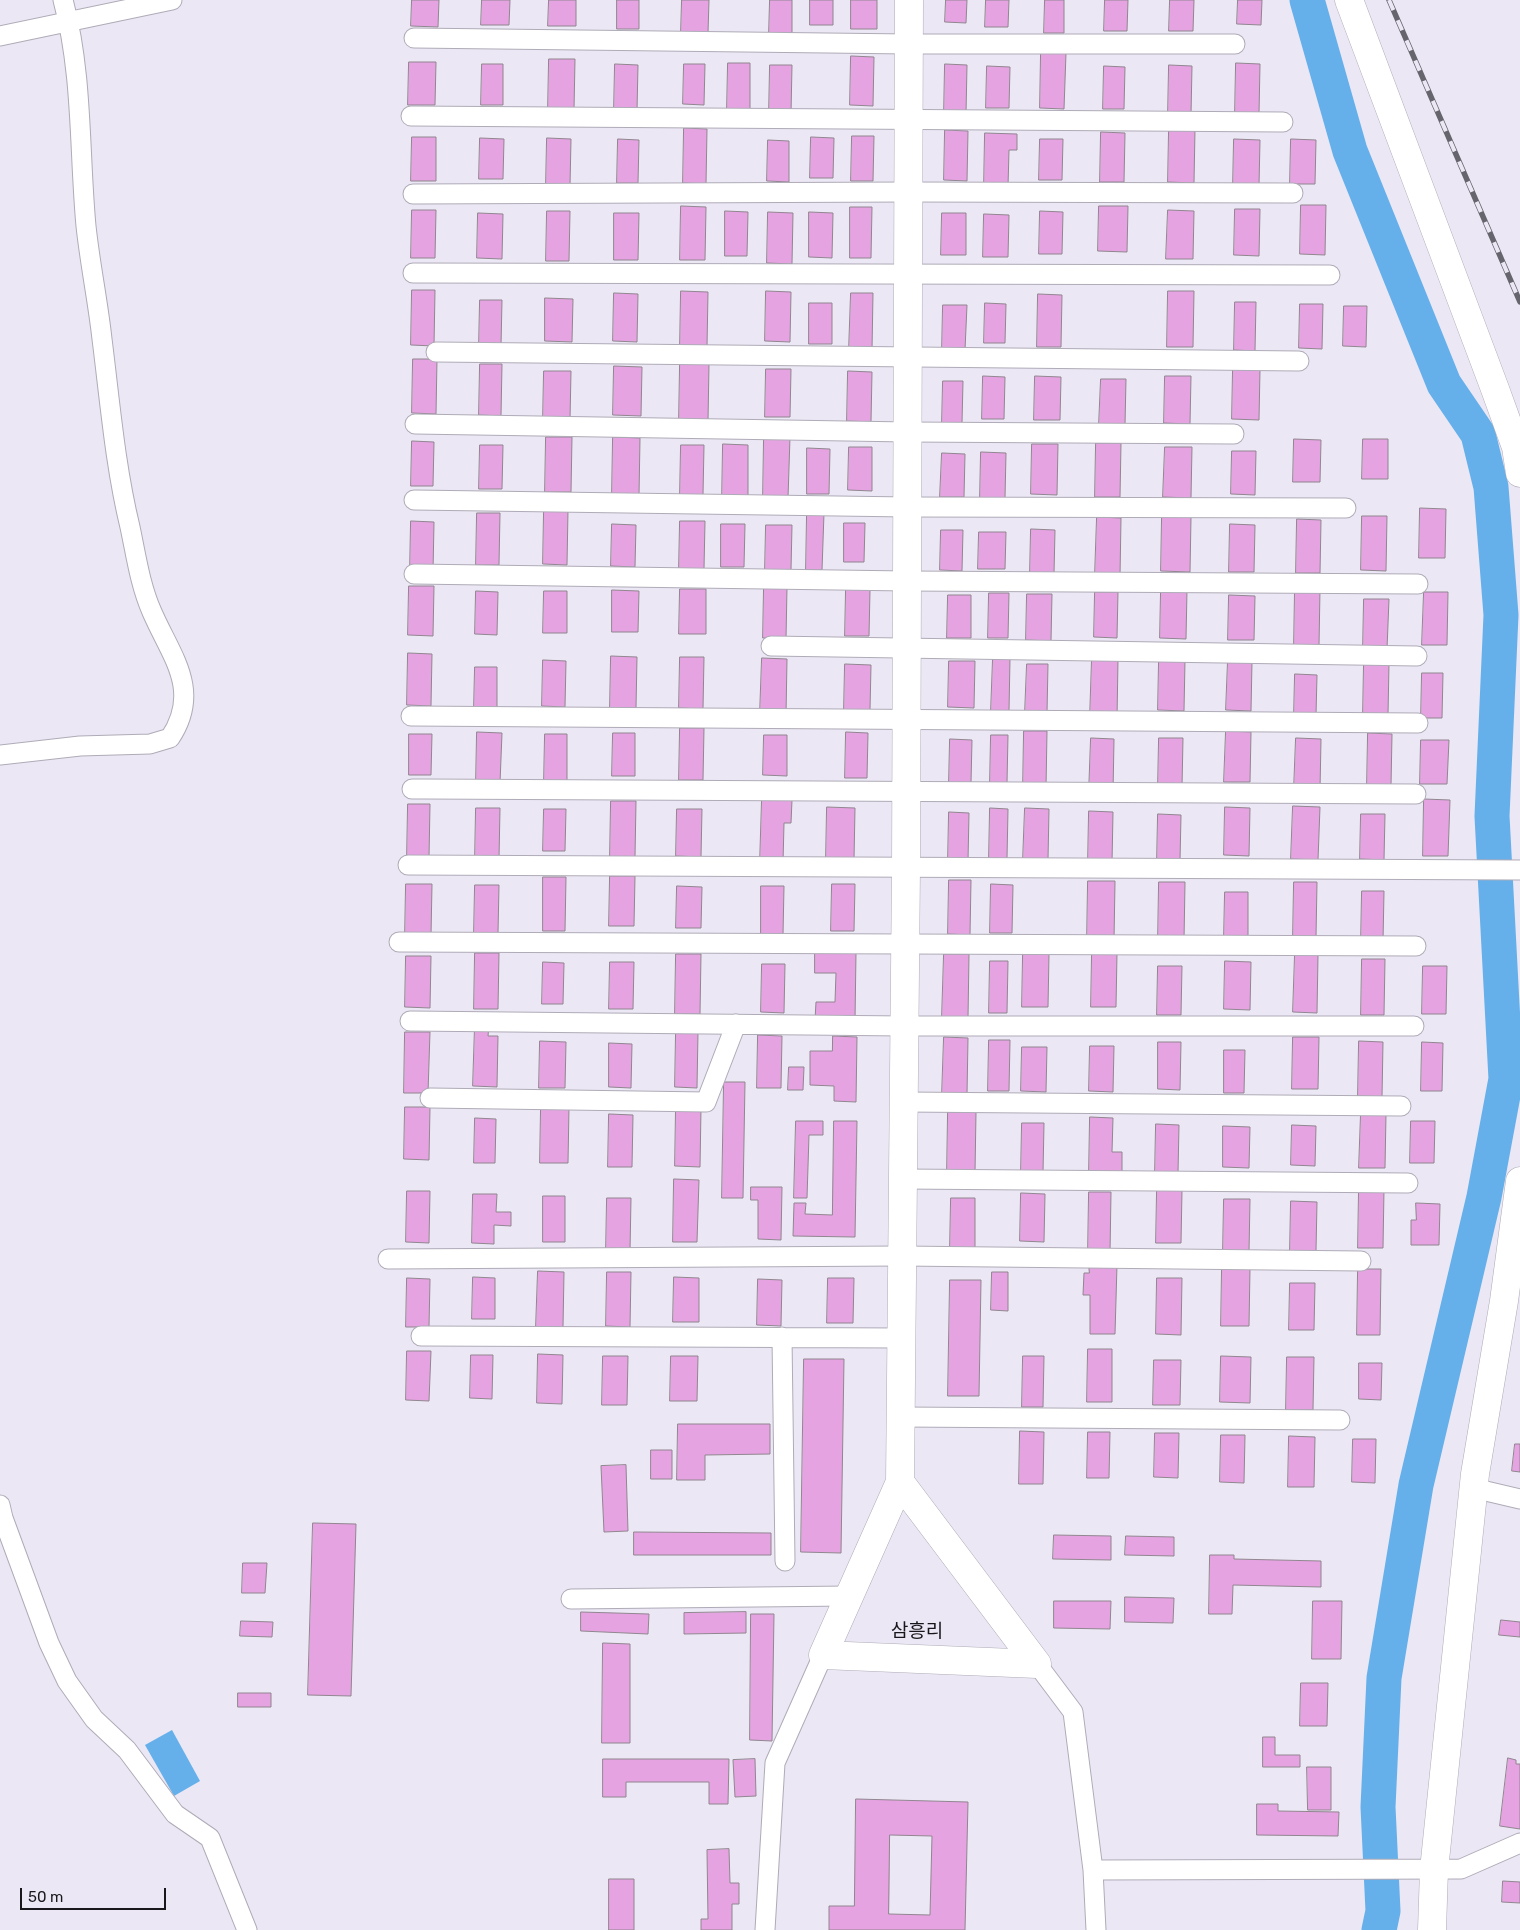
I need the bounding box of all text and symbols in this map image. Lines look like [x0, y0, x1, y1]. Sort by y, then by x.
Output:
district label: 삼흥리 [891, 1621, 943, 1643]
scale bar [22, 1878, 169, 1910]
text: 50 m [28, 1888, 63, 1906]

